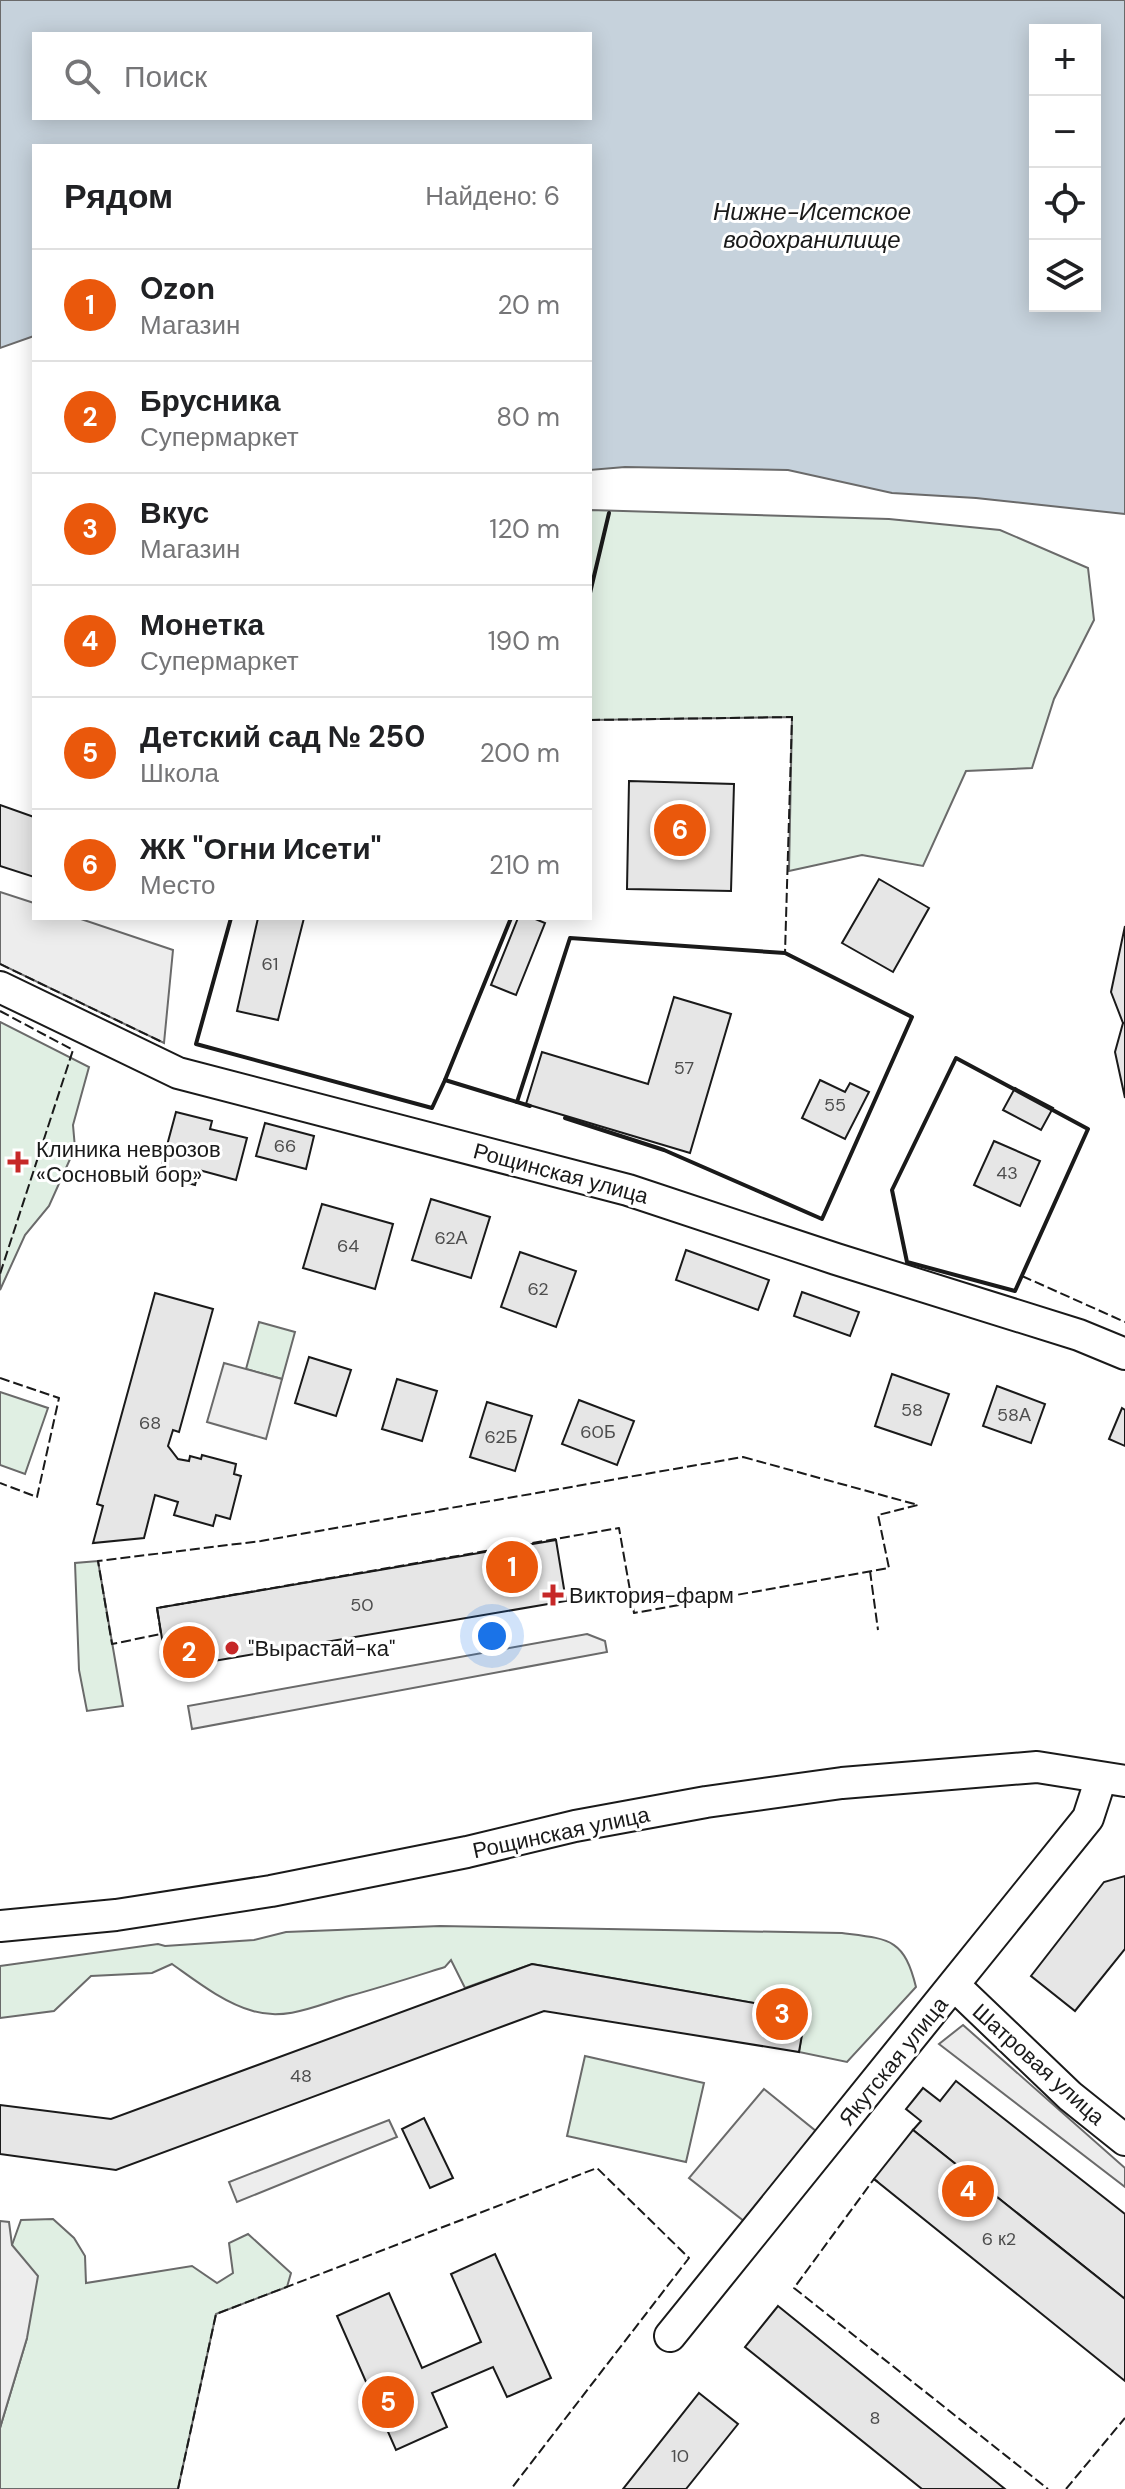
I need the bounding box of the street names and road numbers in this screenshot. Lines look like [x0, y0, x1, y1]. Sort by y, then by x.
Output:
street label: Рощинская улица [470, 1136, 652, 1211]
street label: Рощинская улица [470, 1799, 653, 1865]
street label: Якутская улица [832, 1990, 955, 2132]
street label: Шатровая улица [966, 1997, 1111, 2132]

